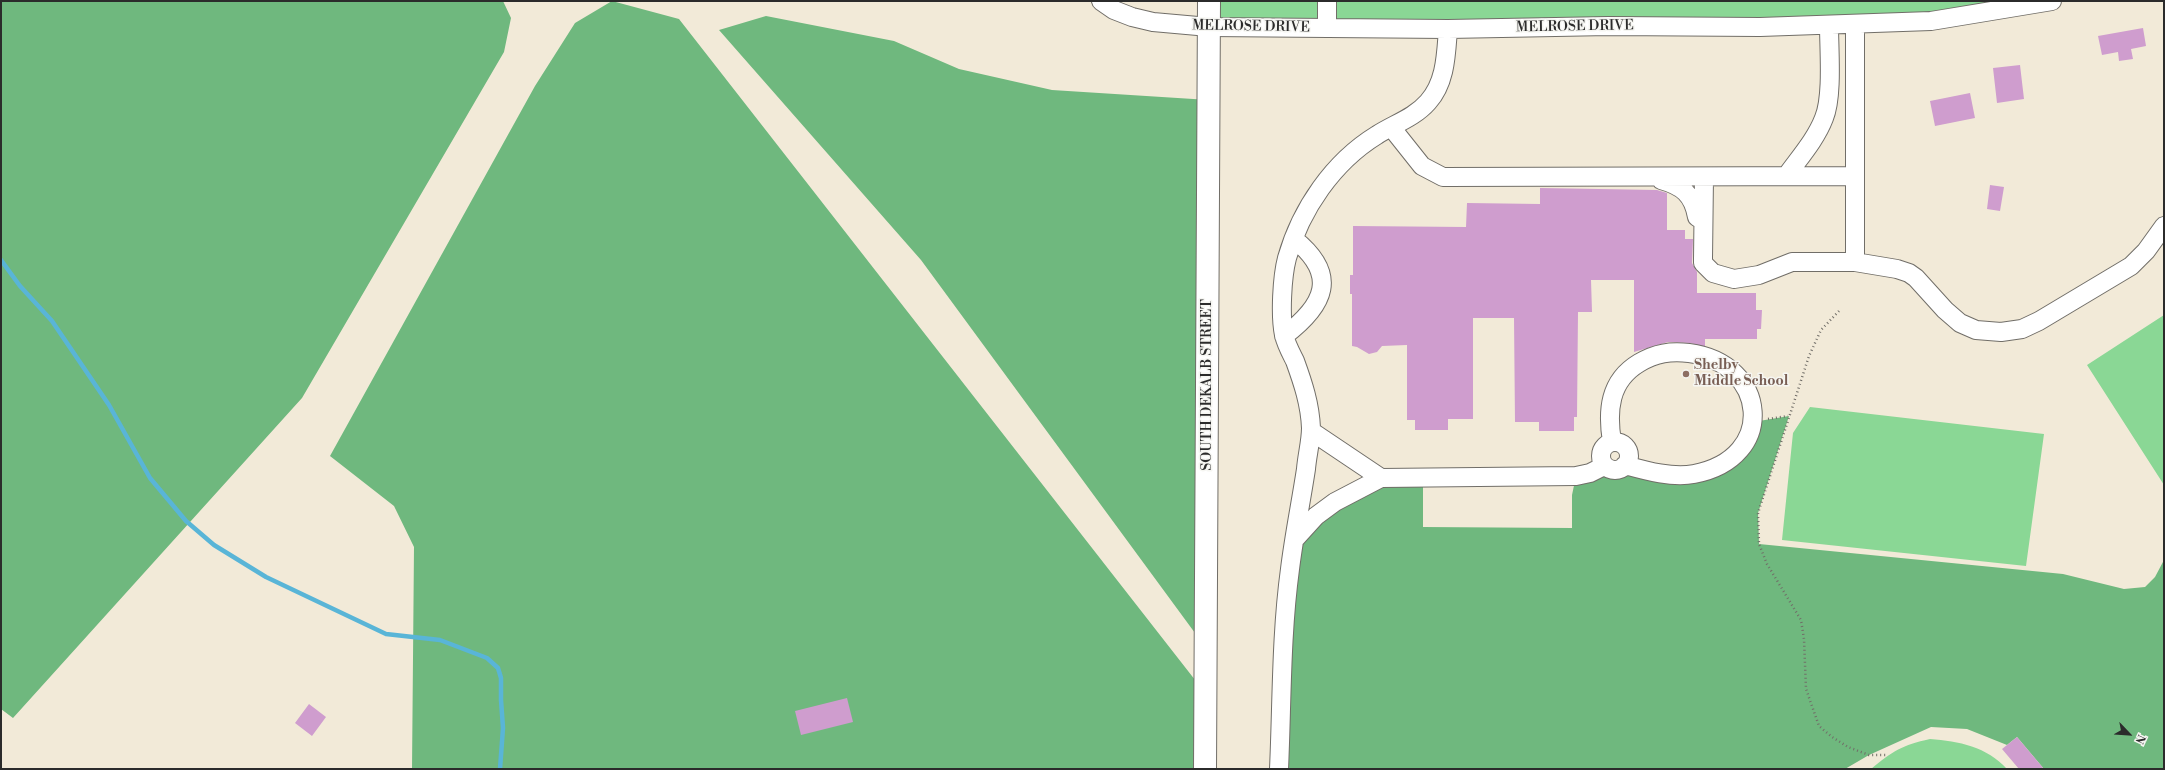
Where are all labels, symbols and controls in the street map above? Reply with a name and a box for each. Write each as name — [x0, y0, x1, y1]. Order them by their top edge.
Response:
street label: MELROSE DRIVE — [1192, 18, 1310, 36]
street label: MELROSE DRIVE — [1516, 18, 1634, 36]
street label: SOUTH DEKALB STREET — [1200, 299, 1216, 471]
place label: Shelby Middle School — [1694, 358, 1788, 390]
marker: Shelby Middle School — [1681, 369, 1691, 379]
north arrow — [2109, 714, 2149, 754]
text: N — [2132, 732, 2148, 746]

